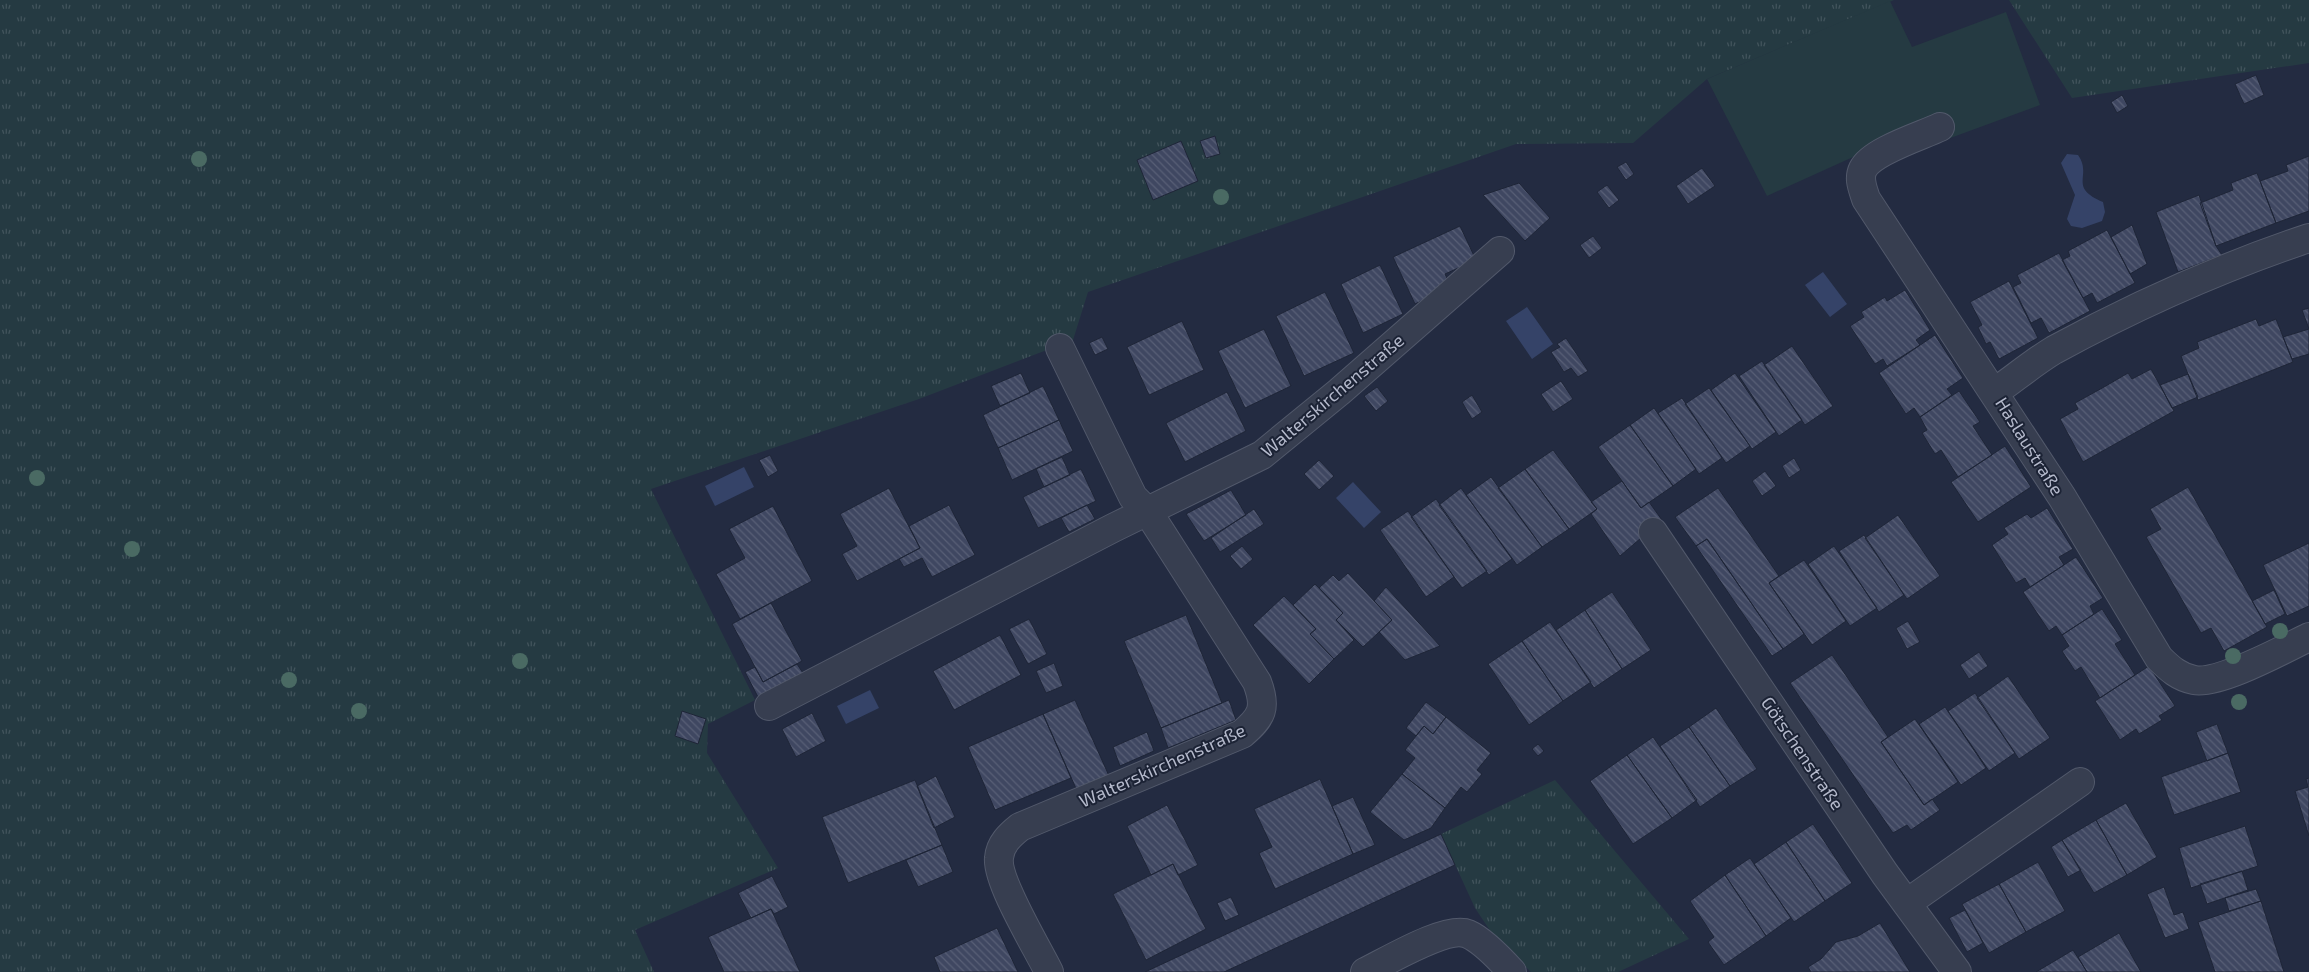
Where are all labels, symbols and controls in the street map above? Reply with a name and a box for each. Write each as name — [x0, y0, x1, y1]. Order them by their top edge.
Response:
street label: Walterskirchenstraße — [1256, 329, 1408, 461]
street label: Haslaustraße — [1991, 393, 2069, 499]
street label: Götschenstraße — [1757, 692, 1849, 814]
street label: Walterskirchenstraße — [1075, 718, 1249, 812]

